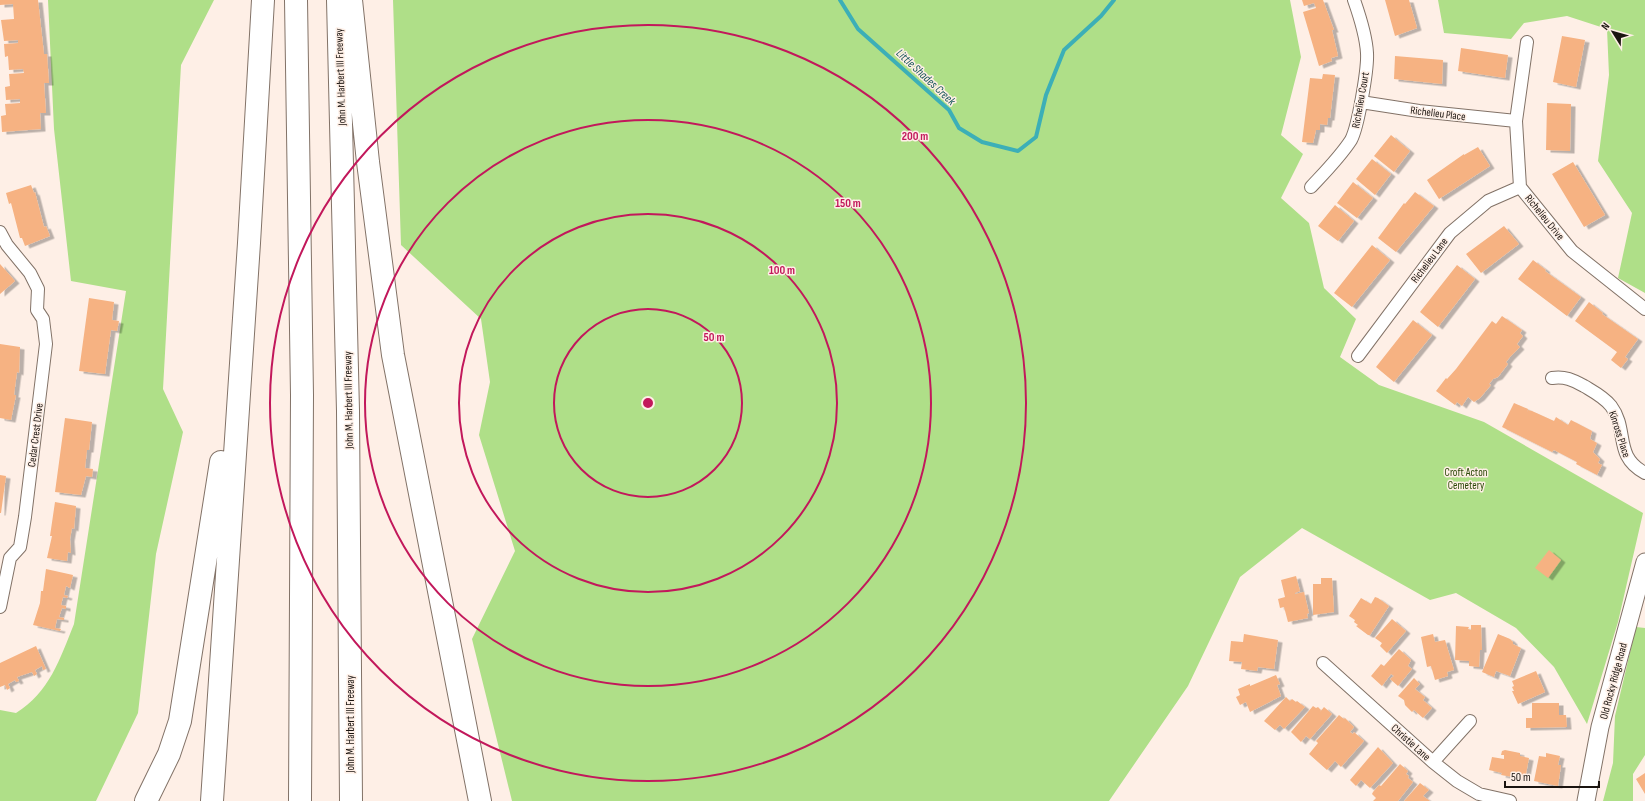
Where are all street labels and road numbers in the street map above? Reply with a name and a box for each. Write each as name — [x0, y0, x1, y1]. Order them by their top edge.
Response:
street label: John M. Harbert III Freeway — [332, 27, 349, 127]
street label: Richelieu Court — [1349, 70, 1372, 129]
street label: Richelieu Place — [1410, 104, 1466, 123]
street label: Richelieu Drive — [1522, 192, 1567, 243]
street label: Richelieu Lane — [1408, 235, 1451, 285]
street label: John M. Harbert III Freeway — [341, 350, 356, 450]
street label: Cedar Crest Drive — [25, 402, 46, 468]
street label: Kinross Place — [1606, 409, 1633, 459]
street label: Old Rocky Ridge Road — [1597, 641, 1630, 721]
street label: John M. Harbert III Freeway — [344, 675, 357, 774]
street label: Christie Lane — [1388, 721, 1433, 763]

